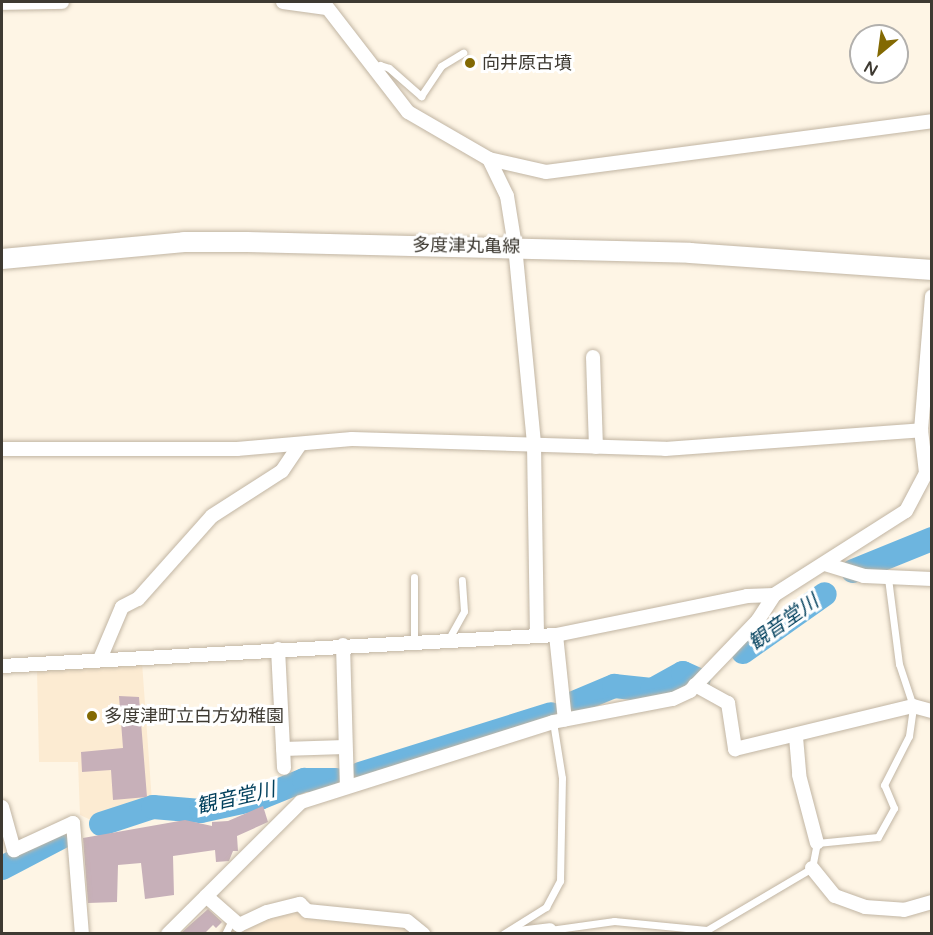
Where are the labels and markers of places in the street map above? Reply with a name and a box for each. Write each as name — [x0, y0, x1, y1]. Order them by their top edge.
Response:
place label: 向井原古墳 — [482, 52, 572, 74]
marker: 向井原古墳 — [463, 56, 477, 70]
place label: 多度津町立白方幼稚園 — [104, 705, 284, 727]
marker: 多度津町立白方幼稚園 — [85, 709, 99, 723]

